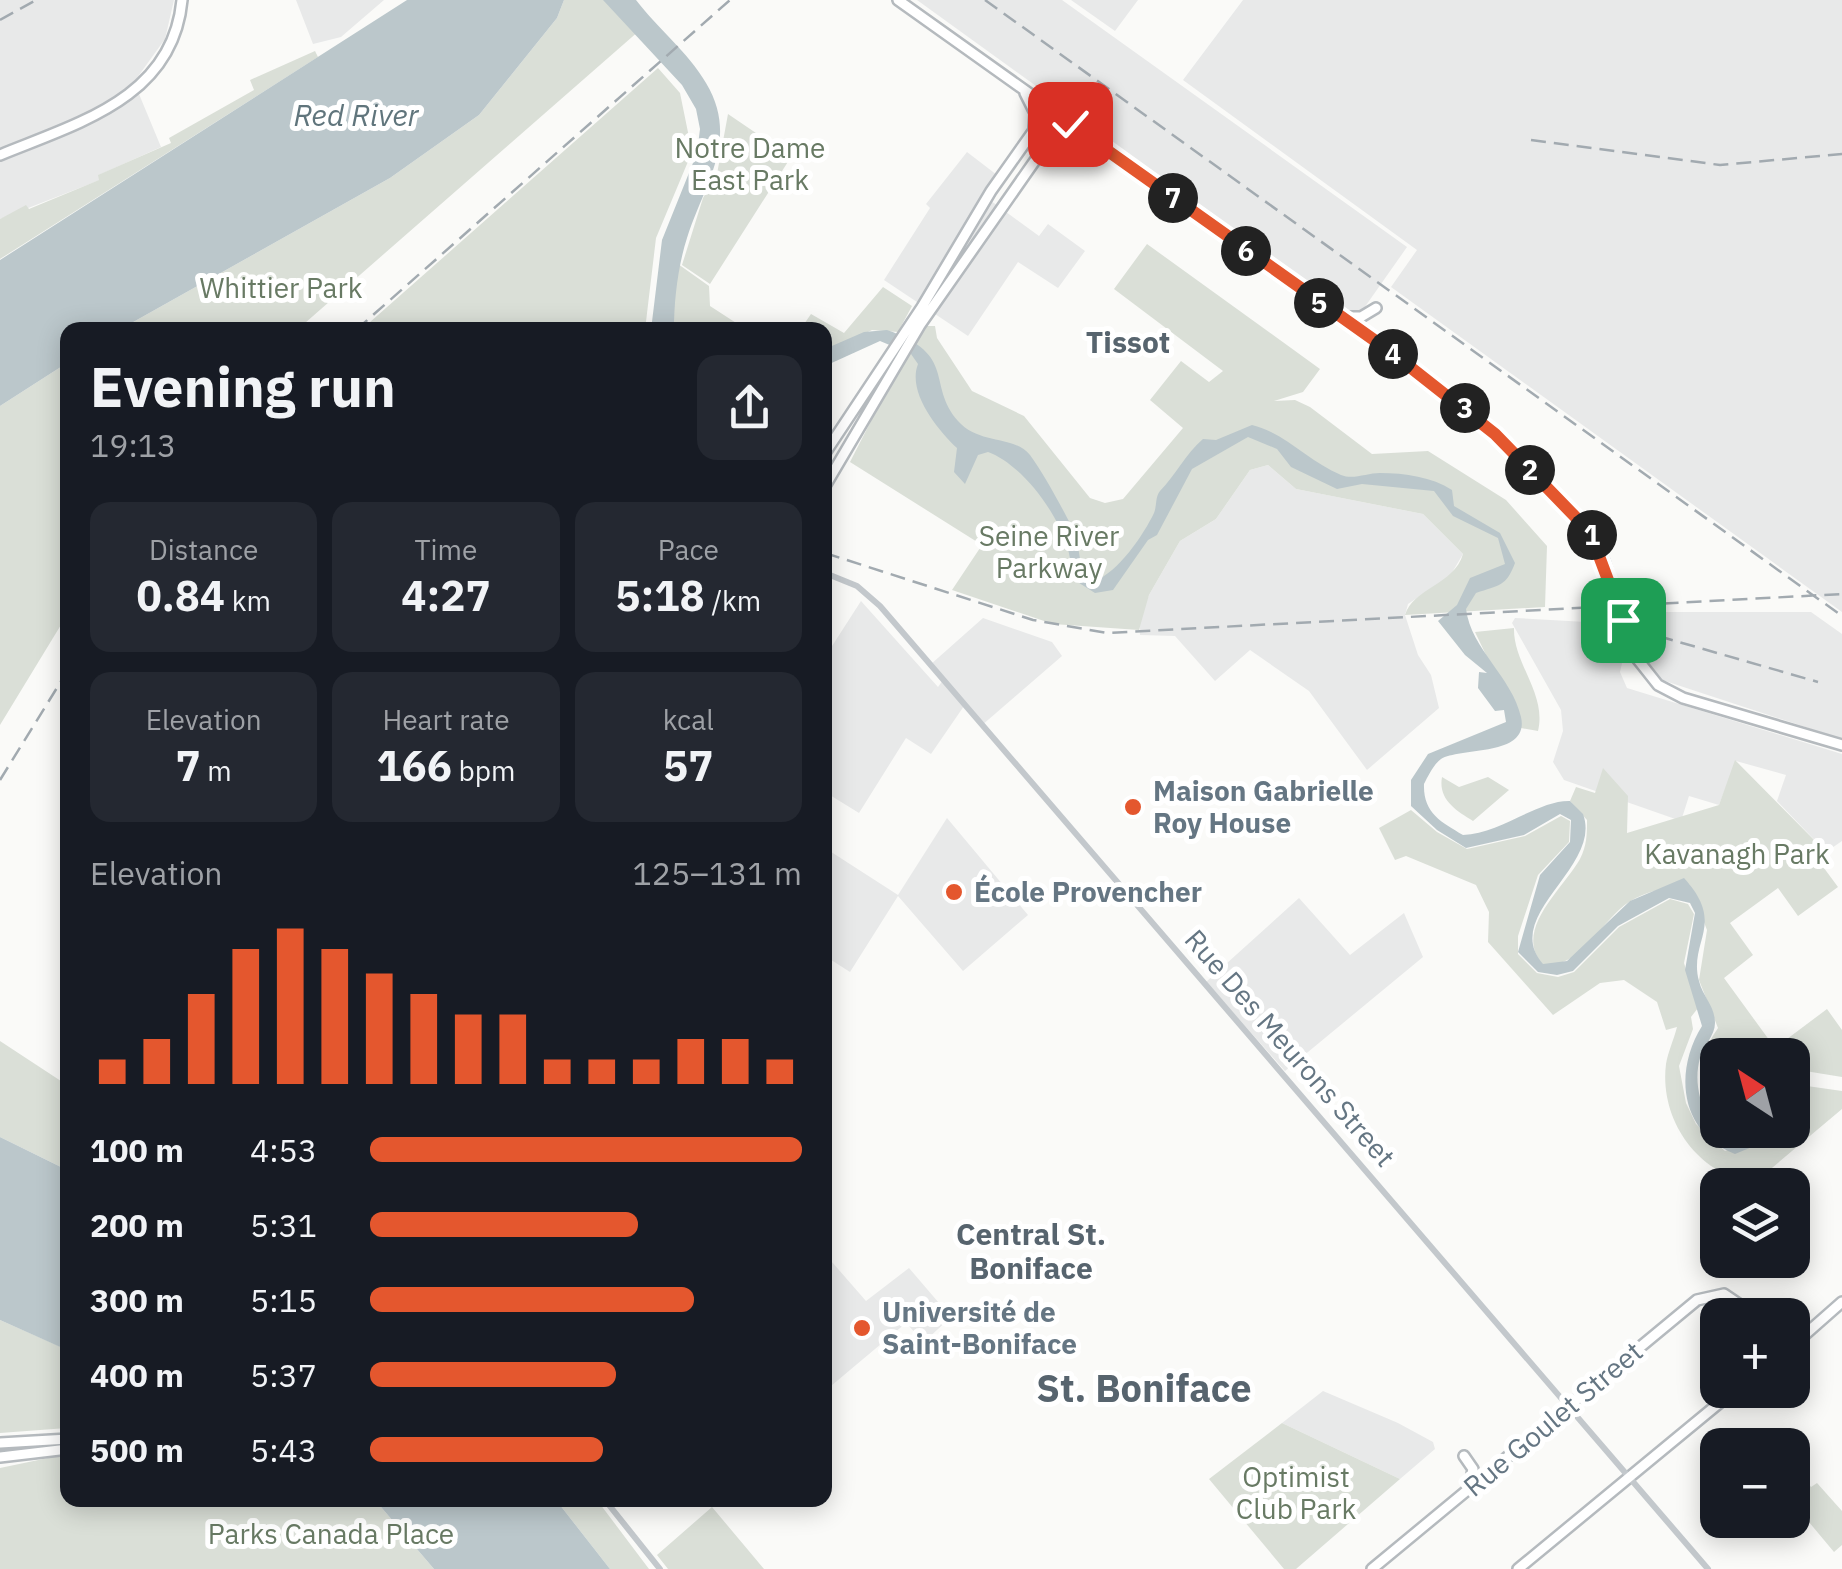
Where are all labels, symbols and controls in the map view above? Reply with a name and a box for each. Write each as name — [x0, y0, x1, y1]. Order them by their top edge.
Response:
pin — [1028, 82, 1113, 167]
water label: Red River — [294, 95, 420, 134]
icon: check — [1043, 97, 1098, 152]
park label: Notre Dame East Park — [675, 129, 825, 198]
pin: 7 — [1148, 173, 1198, 223]
text: 7 — [1165, 179, 1181, 216]
pin: 6 — [1221, 226, 1271, 276]
text: 6 — [1238, 232, 1254, 269]
park label: Whittier Park — [199, 269, 363, 306]
pin: 5 — [1294, 278, 1344, 328]
text: 5 — [1311, 284, 1327, 321]
district label: Tissot — [1086, 322, 1170, 361]
pin: 4 — [1368, 329, 1418, 379]
text: 4 — [1385, 335, 1401, 372]
text: Evening run — [90, 351, 396, 422]
button: share — [697, 355, 802, 460]
pin: 3 — [1440, 383, 1490, 433]
text: 3 — [1457, 389, 1473, 426]
text: 19:13 — [90, 424, 176, 466]
pin: 2 — [1505, 445, 1555, 495]
text: 2 — [1522, 451, 1538, 488]
pin: 1 — [1567, 510, 1617, 560]
text: 1 — [1584, 516, 1600, 553]
park label: Seine River Parkway — [979, 517, 1119, 586]
text: Distance — [149, 531, 258, 568]
text: Time — [415, 531, 477, 568]
text: Pace — [658, 531, 719, 568]
text: 0.84 — [136, 568, 225, 623]
text: 4:27 — [401, 568, 491, 623]
text: 5:18 — [615, 568, 705, 623]
pin — [1581, 578, 1666, 663]
text: km — [225, 582, 271, 619]
text: /km — [705, 582, 761, 619]
icon: arrive — [1596, 593, 1651, 648]
text: Elevation — [146, 701, 262, 738]
text: Heart rate — [382, 701, 510, 738]
text: kcal — [663, 701, 714, 738]
text: 7 — [176, 738, 201, 793]
text: 166 — [376, 738, 452, 793]
text: 57 — [663, 738, 714, 793]
text: m — [201, 752, 232, 789]
text: bpm — [452, 752, 516, 789]
place label: Maison Gabrielle Roy House — [1153, 772, 1374, 841]
marker: Maison Gabrielle Roy House — [1122, 796, 1144, 818]
park label: Kavanagh Park — [1644, 835, 1830, 872]
text: Elevation — [90, 852, 223, 894]
text: 125–131 m — [632, 852, 802, 894]
place label: École Provencher — [974, 873, 1202, 910]
marker: École Provencher — [943, 881, 965, 903]
street label: Rue Des Meurons Street — [1177, 921, 1404, 1174]
north arrow — [1700, 1038, 1810, 1148]
map controls — [1700, 1038, 1810, 1538]
text: 100 m — [90, 1129, 184, 1171]
text: 4:53 — [250, 1129, 317, 1171]
button: layers — [1700, 1168, 1810, 1278]
text: 200 m — [90, 1204, 184, 1246]
text: 5:31 — [250, 1204, 317, 1246]
district label: Central St. Boniface — [956, 1214, 1106, 1287]
text: 300 m — [90, 1279, 184, 1321]
text: 5:15 — [250, 1279, 317, 1321]
place label: Université de Saint-Boniface — [882, 1293, 1077, 1362]
button: + — [1700, 1298, 1810, 1408]
marker: Université de Saint-Boniface — [851, 1317, 873, 1339]
street label: Rue Goulet Street — [1455, 1333, 1650, 1504]
text: 400 m — [90, 1354, 184, 1396]
text: 5:37 — [250, 1354, 317, 1396]
district label: St. Boniface — [1036, 1363, 1252, 1412]
button: − — [1700, 1428, 1810, 1538]
text: 500 m — [90, 1429, 184, 1471]
text: 5:43 — [250, 1429, 317, 1471]
park label: Optimist Club Park — [1236, 1458, 1356, 1527]
park label: Parks Canada Place — [208, 1515, 454, 1552]

